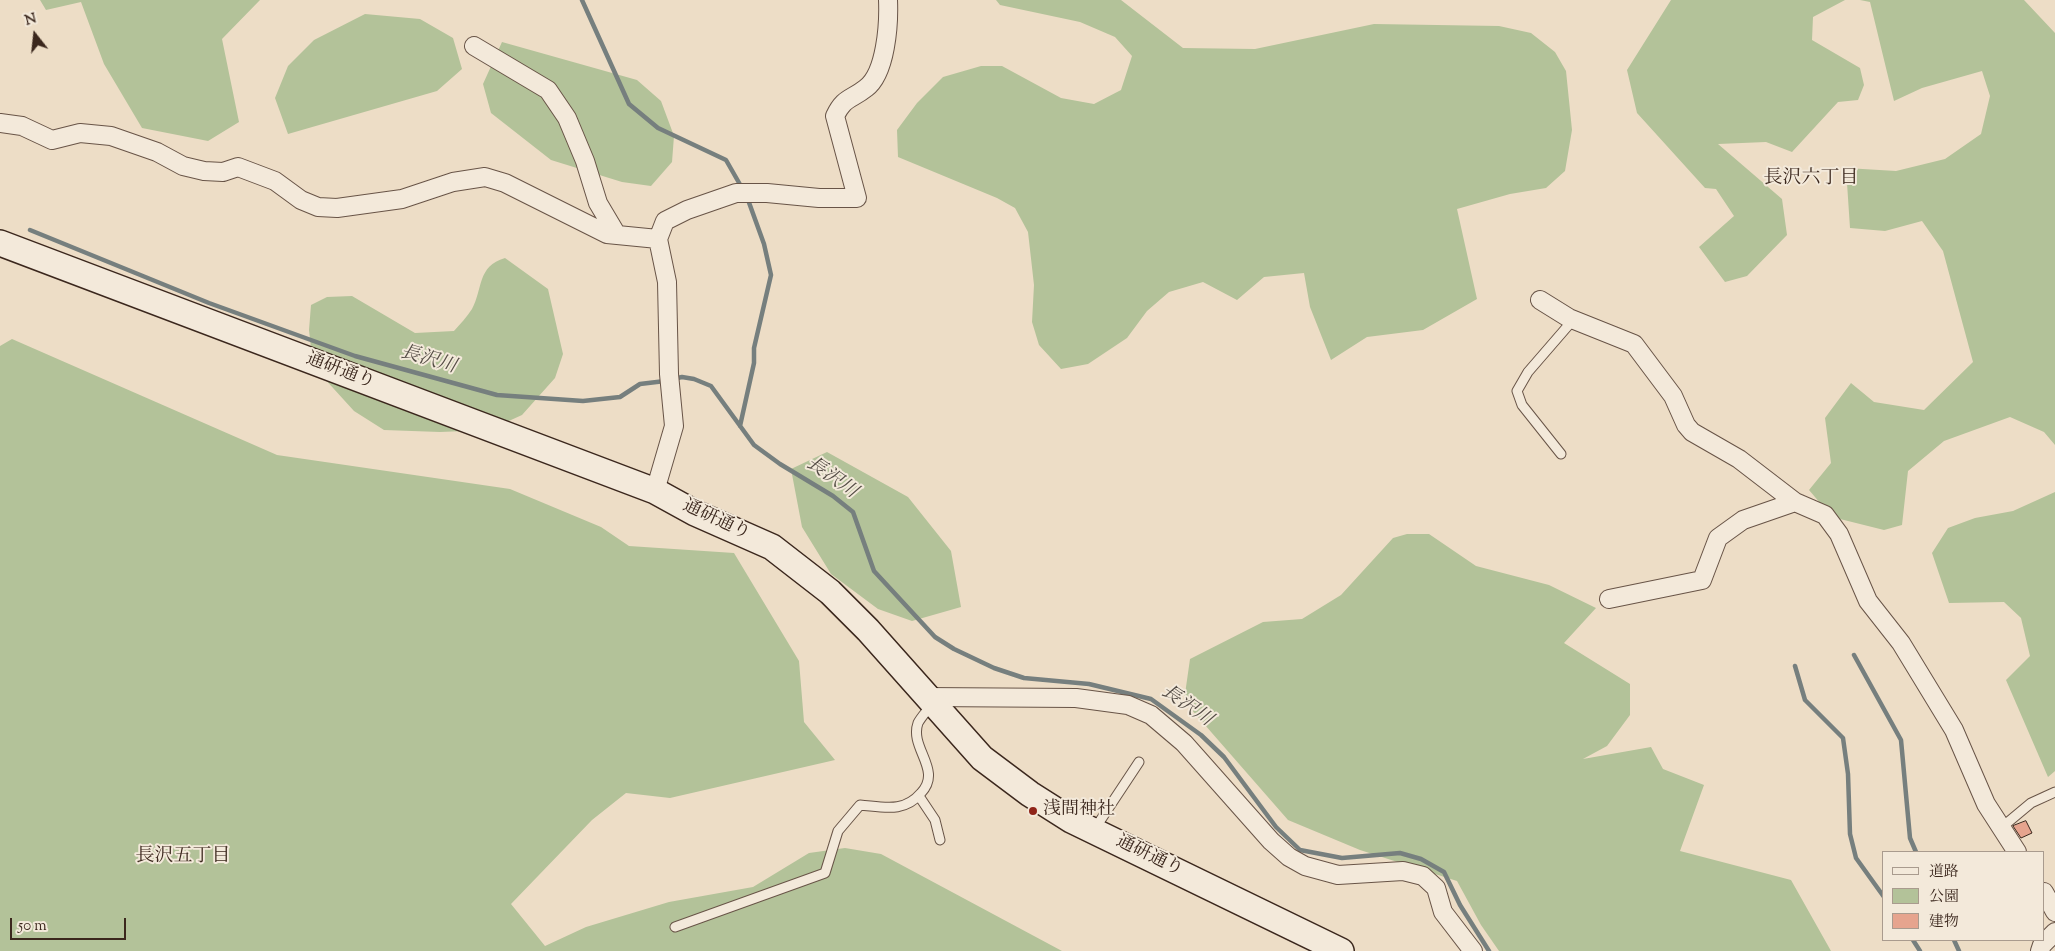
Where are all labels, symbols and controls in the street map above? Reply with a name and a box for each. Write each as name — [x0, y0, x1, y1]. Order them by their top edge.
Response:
text: N — [23, 9, 39, 32]
north arrow — [10, 10, 60, 60]
district label: 長沢六丁目 — [1764, 169, 1858, 191]
water label: 長沢川 — [397, 342, 459, 380]
street label: 通研通り — [303, 349, 377, 395]
water label: 長沢川 — [801, 453, 861, 505]
street label: 通研通り — [679, 496, 753, 546]
water label: 長沢川 — [1156, 681, 1216, 733]
place label: 浅間神社 — [1043, 800, 1115, 822]
marker: 浅間神社 — [1027, 805, 1039, 817]
street label: 通研通り — [1112, 832, 1186, 882]
district label: 長沢五丁目 — [136, 847, 230, 869]
legend — [1882, 851, 2045, 941]
text: 道路 — [1929, 862, 1959, 883]
text: 公園 — [1929, 887, 1959, 908]
scale bar — [12, 908, 129, 940]
text: 建物 — [1929, 912, 1959, 933]
text: 50 m — [18, 916, 47, 937]

